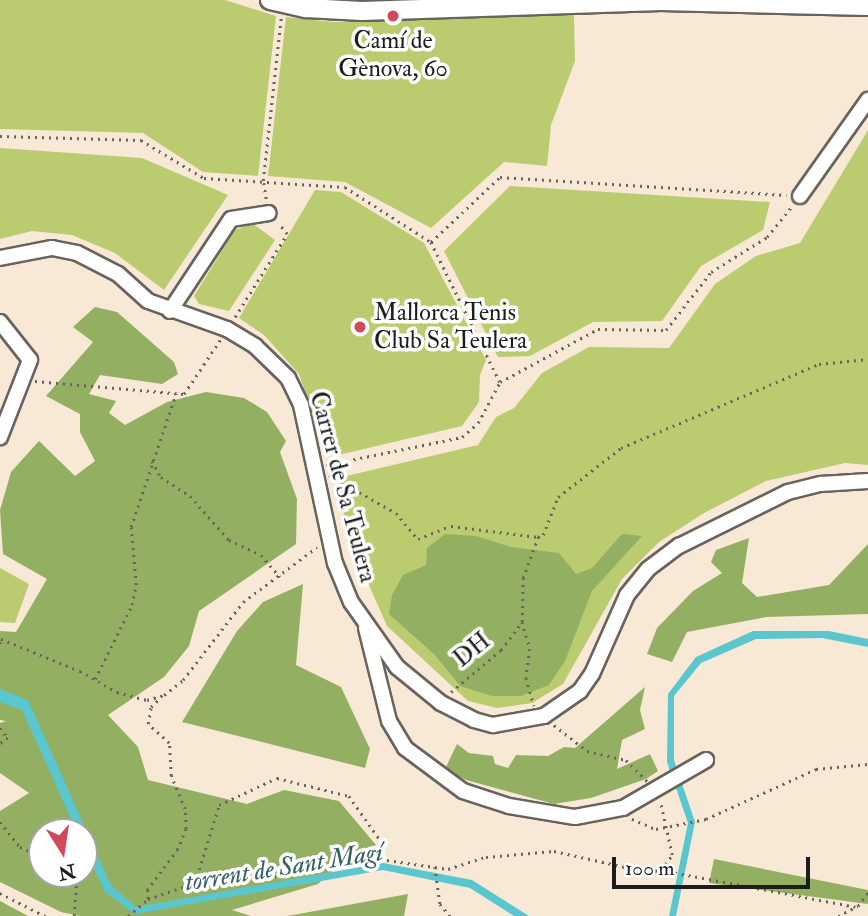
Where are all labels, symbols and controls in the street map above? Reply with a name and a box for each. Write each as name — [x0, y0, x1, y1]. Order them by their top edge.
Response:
marker: Camí de Gènova, 60 — [385, 8, 401, 24]
place label: Camí de Gènova, 60 — [338, 27, 448, 83]
place label: Mallorca Tenis Club Sa Teulera — [374, 299, 527, 355]
marker: Mallorca Tenis Club Sa Teulera — [352, 319, 368, 335]
street label: Carrer de Sa Teulera — [304, 388, 382, 586]
street label: DH — [448, 627, 496, 673]
north arrow — [28, 818, 98, 888]
water label: torrent de Sant Magí — [183, 837, 385, 899]
scale bar — [616, 842, 814, 886]
text: 100 m — [625, 855, 675, 882]
text: N — [56, 858, 78, 885]

